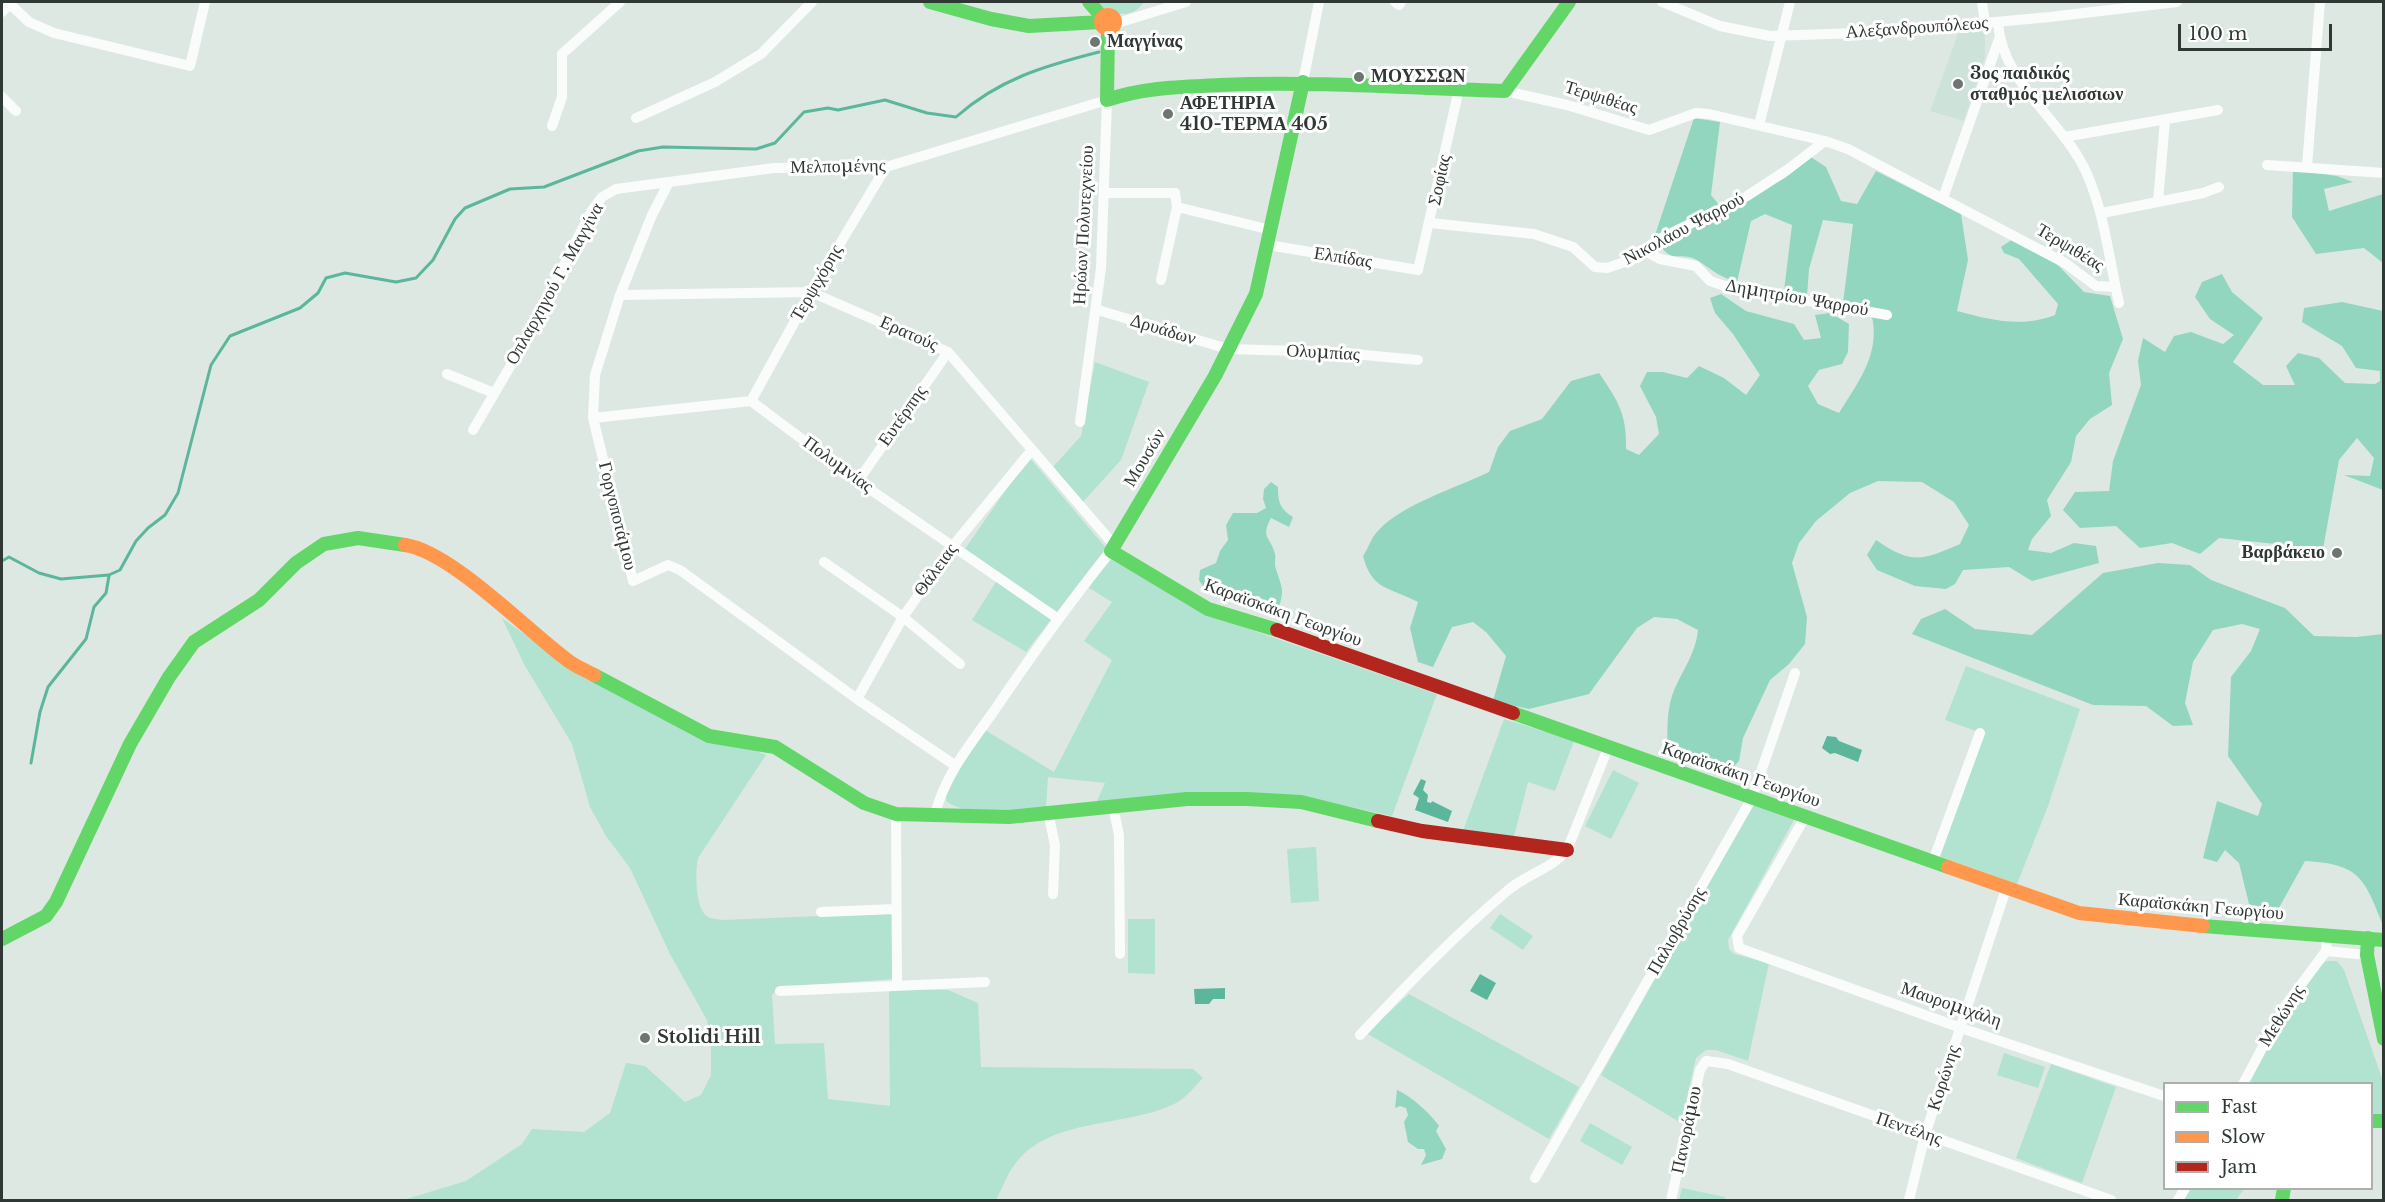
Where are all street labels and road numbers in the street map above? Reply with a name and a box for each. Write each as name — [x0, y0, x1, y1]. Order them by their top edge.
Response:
street label: Αλεξανδρουπόλεως — [1845, 12, 1989, 44]
street label: Τερψιθέας — [1562, 77, 1640, 119]
street label: Ηρώων Πολυτεχνείου — [1069, 145, 1099, 305]
street label: Σοφίας — [1424, 153, 1456, 207]
street label: Μελπομένης — [790, 155, 886, 179]
street label: Νικολάου Ψαρρού — [1620, 188, 1748, 270]
street label: Οπλαρχηγού Γ. Μαγγίνα — [501, 199, 609, 369]
street label: Τερψιθέας — [2032, 219, 2108, 277]
street label: Τερψιχόρης — [787, 241, 847, 325]
street label: Ελπίδας — [1312, 243, 1374, 273]
street label: Δημητρίου Ψαρρού — [1724, 275, 1870, 321]
street label: Δρυάδων — [1128, 310, 1198, 350]
street label: Ερατούς — [876, 312, 942, 356]
street label: Ολυμπίας — [1286, 340, 1360, 366]
street label: Ευτέρπης — [874, 381, 932, 451]
street label: Μουσών — [1119, 425, 1171, 491]
street label: Πολυμνίας — [799, 432, 877, 498]
street label: Γοργοποτάμου — [593, 460, 641, 572]
street label: Θάλειας — [910, 539, 962, 601]
street label: Καραϊσκάκη Γεωργίου — [1201, 574, 1365, 652]
street label: Καραϊσκάκη Γεωργίου — [1659, 738, 1823, 812]
street label: Παλιοβρύσης — [1643, 883, 1711, 979]
street label: Καραϊσκάκη Γεωργίου — [2117, 889, 2285, 925]
street label: Μαυρομιχάλη — [1898, 978, 2004, 1032]
street label: Μεθώνης — [2255, 981, 2309, 1051]
street label: Κορώνης — [1923, 1043, 1965, 1113]
street label: Πανοράμου — [1667, 1084, 1707, 1176]
street label: Πεντέλης — [1873, 1108, 1945, 1150]

